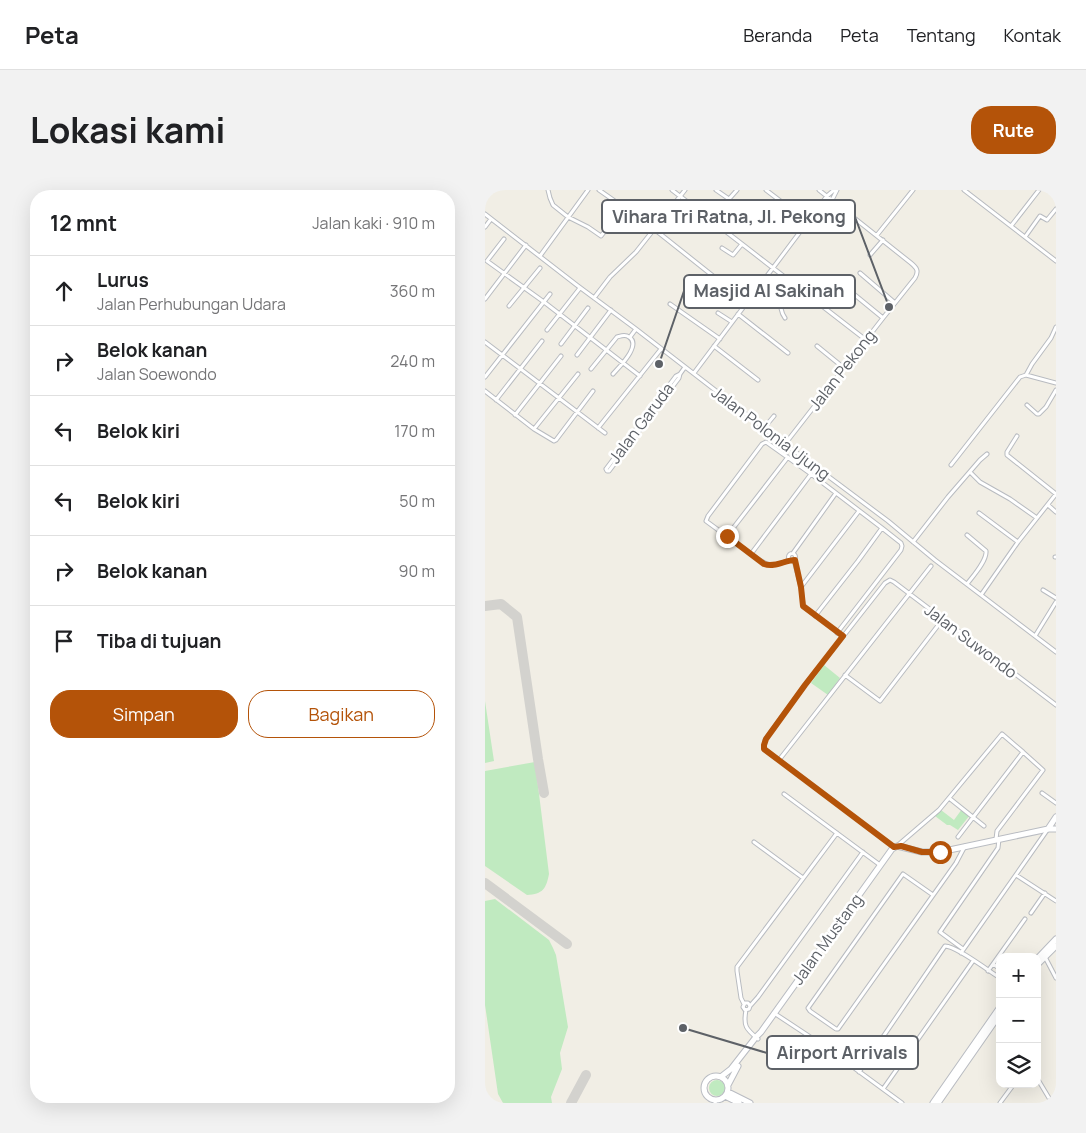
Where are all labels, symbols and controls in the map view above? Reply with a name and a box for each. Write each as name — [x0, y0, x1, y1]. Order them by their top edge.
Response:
text: Peta — [25, 18, 79, 51]
text: Beranda — [743, 23, 812, 47]
text: Peta — [840, 23, 879, 47]
text: Tentang — [907, 23, 976, 47]
text: Kontak — [1004, 23, 1061, 47]
text: Lokasi kami — [30, 106, 225, 154]
button: Rute — [971, 106, 1056, 154]
callout: Vihara Tri Ratna, Jl. Pekong — [602, 200, 855, 233]
text: Vihara Tri Ratna, Jl. Pekong — [612, 204, 846, 228]
text: 12 mnt — [50, 209, 117, 237]
text: Jalan kaki · 910 m — [312, 212, 435, 234]
text: Lurus — [97, 267, 149, 293]
callout: Masjid Al Sakinah — [684, 275, 855, 308]
icon: ahead — [50, 277, 78, 305]
text: Masjid Al Sakinah — [694, 278, 845, 302]
text: 360 m — [390, 280, 435, 302]
text: Jalan Perhubungan Udara — [97, 293, 286, 315]
street label: Jalan Pekong — [804, 325, 880, 415]
text: Belok kanan — [97, 337, 207, 363]
icon: right — [50, 347, 78, 375]
text: 240 m — [390, 350, 435, 372]
text: Jalan Soewondo — [97, 363, 217, 385]
street label: Jalan Garuda — [603, 378, 679, 468]
street label: Jalan Polonia Ujung — [707, 381, 835, 485]
icon: left — [50, 417, 78, 445]
text: Belok kiri — [97, 418, 180, 444]
text: 170 m — [394, 420, 435, 442]
icon: left — [50, 487, 78, 515]
text: Belok kiri — [97, 488, 180, 514]
text: 50 m — [399, 490, 435, 512]
route end — [716, 525, 739, 548]
icon: right — [50, 557, 78, 585]
text: Belok kanan — [97, 558, 207, 584]
text: 90 m — [399, 560, 435, 582]
street label: Jalan Suwondo — [920, 599, 1022, 683]
icon: arrive — [50, 627, 78, 655]
text: Tiba di tujuan — [97, 628, 221, 654]
button: Simpan — [50, 690, 238, 738]
button: Bagikan — [248, 690, 435, 738]
route start — [929, 841, 952, 864]
street label: Jalan Mustang — [787, 889, 867, 989]
map controls — [996, 953, 1041, 1088]
button: + — [996, 953, 1041, 998]
button: − — [996, 998, 1041, 1043]
callout: Airport Arrivals — [767, 1036, 918, 1069]
text: Airport Arrivals — [776, 1040, 908, 1064]
button: layers — [996, 1043, 1041, 1088]

